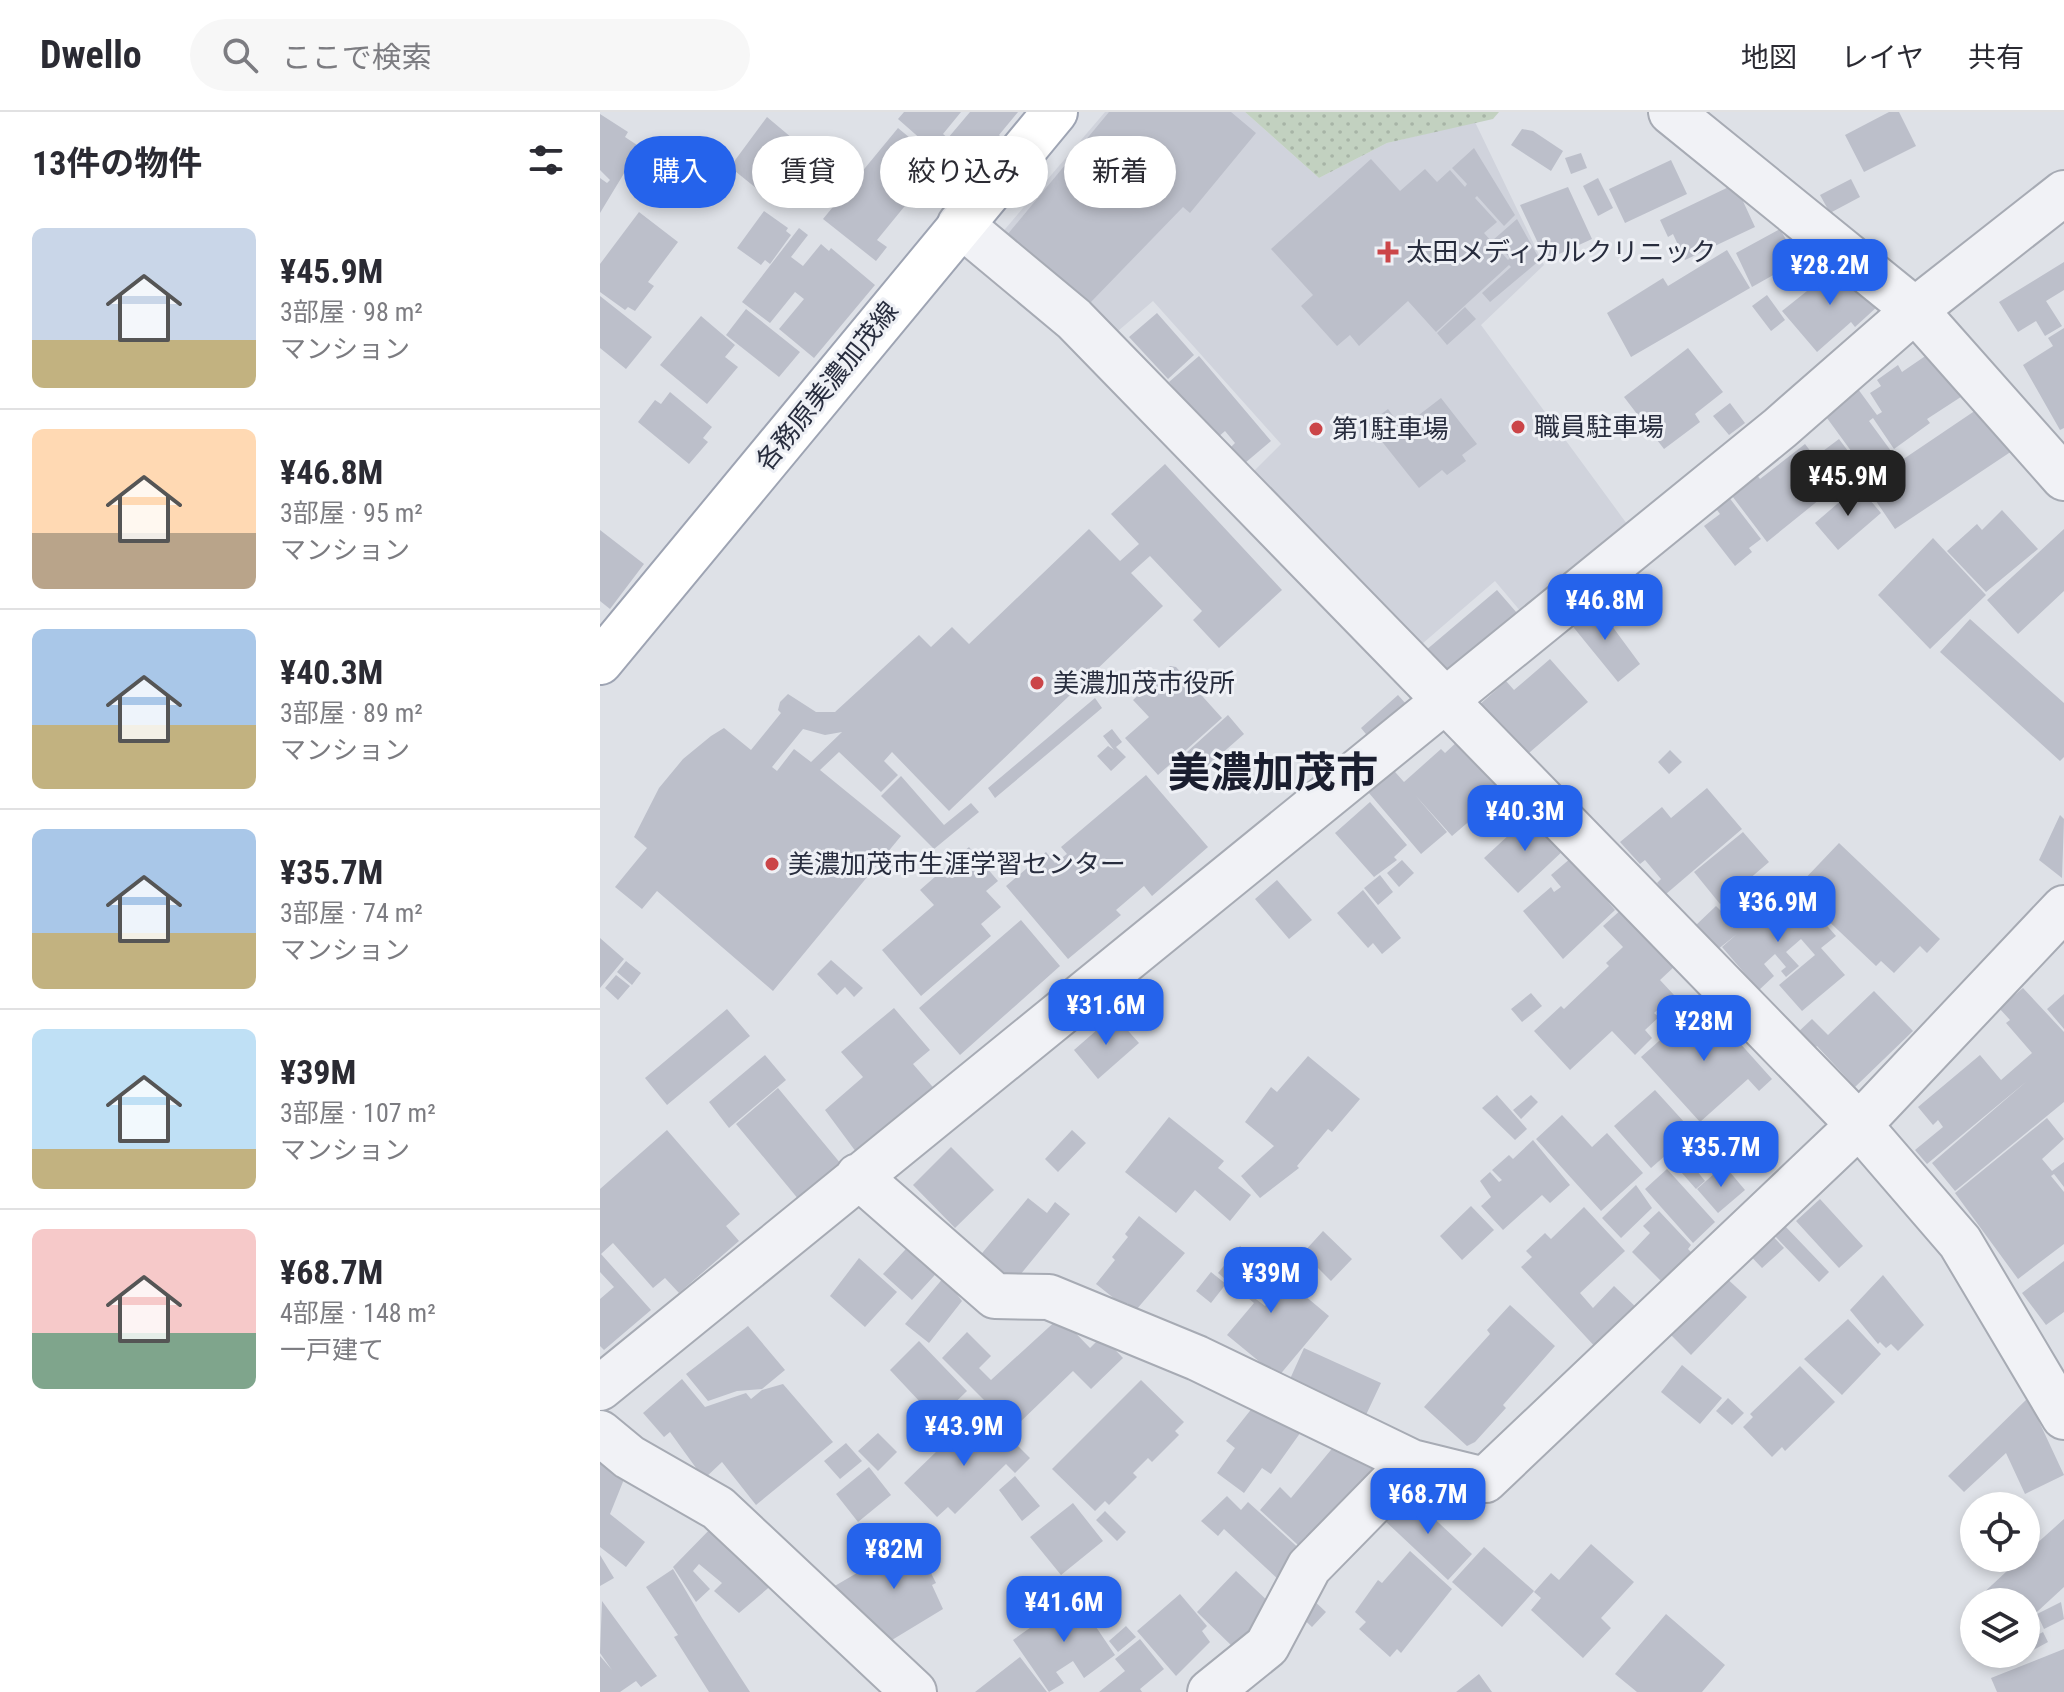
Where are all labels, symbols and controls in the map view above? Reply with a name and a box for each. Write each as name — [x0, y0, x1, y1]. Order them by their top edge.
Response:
search box — [190, 19, 750, 91]
text: Dwello — [40, 33, 142, 77]
icon: search — [218, 33, 262, 77]
text: ここで検索 — [282, 40, 432, 75]
text: 地図 — [1741, 41, 1797, 74]
text: レイヤ — [1841, 41, 1924, 74]
text: 共有 — [1968, 41, 2024, 74]
chip: 購入 — [624, 136, 736, 208]
chip: 賃貸 — [752, 136, 864, 208]
chip: 絞り込み — [880, 136, 1048, 208]
chip: 新着 — [1064, 136, 1176, 208]
icon: filters — [524, 138, 568, 182]
text: 13件の物件 — [32, 143, 202, 183]
place label: 太田メディカルクリニック — [1406, 237, 1716, 267]
pin: ¥28.2M — [1765, 239, 1895, 307]
marker: 太田メディカルクリニック — [1377, 241, 1399, 263]
text: ¥28.2M — [1790, 250, 1870, 280]
text: ¥45.9M — [280, 251, 383, 291]
icon: home — [96, 260, 192, 356]
street label: 各務原美濃加茂線 — [750, 296, 904, 476]
text: 3部屋 · 98 m² — [280, 297, 423, 327]
text: マンション — [280, 334, 410, 364]
place label: 職員駐車場 — [1534, 412, 1664, 442]
place label: 第1駐車場 — [1332, 414, 1449, 444]
marker: 職員駐車場 — [1509, 418, 1527, 436]
marker: 第1駐車場 — [1307, 420, 1325, 438]
pin: ¥45.9M — [1783, 450, 1913, 518]
text: ¥46.8M — [280, 452, 383, 492]
icon: home — [96, 461, 192, 557]
text: ¥45.9M — [1808, 461, 1888, 491]
text: 3部屋 · 95 m² — [280, 498, 423, 528]
text: マンション — [280, 535, 410, 565]
pin: ¥46.8M — [1540, 574, 1670, 642]
text: ¥46.8M — [1565, 585, 1645, 615]
text: ¥40.3M — [280, 652, 383, 692]
icon: home — [96, 661, 192, 757]
place label: 美濃加茂市役所 — [1053, 668, 1235, 698]
marker: 美濃加茂市役所 — [1028, 674, 1046, 692]
text: 3部屋 · 89 m² — [280, 698, 423, 728]
text: マンション — [280, 735, 410, 765]
district label: 美濃加茂市 — [1168, 748, 1378, 797]
pin: ¥40.3M — [1460, 785, 1590, 853]
text: ¥40.3M — [1485, 796, 1565, 826]
place label: 美濃加茂市生涯学習センター — [788, 849, 1126, 879]
text: ¥35.7M — [280, 852, 383, 892]
marker: 美濃加茂市生涯学習センター — [763, 855, 781, 873]
icon: home — [96, 861, 192, 957]
pin: ¥36.9M — [1713, 876, 1843, 944]
text: ¥36.9M — [1738, 887, 1818, 917]
text: 3部屋 · 74 m² — [280, 898, 423, 928]
text: マンション — [280, 935, 410, 965]
pin: ¥31.6M — [1041, 979, 1171, 1047]
text: ¥31.6M — [1066, 990, 1146, 1020]
pin: ¥28M — [1657, 995, 1751, 1063]
text: ¥28M — [1675, 1006, 1733, 1036]
text: ¥39M — [280, 1052, 356, 1092]
icon: home — [96, 1061, 192, 1157]
text: 3部屋 · 107 m² — [280, 1098, 436, 1128]
pin: ¥35.7M — [1656, 1121, 1786, 1189]
text: ¥35.7M — [1681, 1132, 1761, 1162]
text: マンション — [280, 1135, 410, 1165]
pin: ¥39M — [1224, 1247, 1318, 1315]
text: ¥68.7M — [280, 1252, 383, 1292]
text: ¥39M — [1242, 1258, 1300, 1288]
icon: home — [96, 1261, 192, 1357]
text: 4部屋 · 148 m² — [280, 1298, 436, 1328]
text: 一戸建て — [280, 1335, 384, 1365]
pin: ¥43.9M — [899, 1400, 1029, 1468]
text: ¥43.9M — [924, 1411, 1004, 1441]
pin: ¥68.7M — [1363, 1468, 1493, 1536]
text: ¥68.7M — [1388, 1479, 1468, 1509]
map controls — [1960, 1492, 2040, 1668]
button: locate — [1960, 1492, 2040, 1572]
pin: ¥82M — [847, 1523, 941, 1591]
text: ¥82M — [865, 1534, 923, 1564]
pin: ¥41.6M — [999, 1576, 1129, 1644]
text: ¥41.6M — [1024, 1587, 1104, 1617]
button: layers — [1960, 1588, 2040, 1668]

